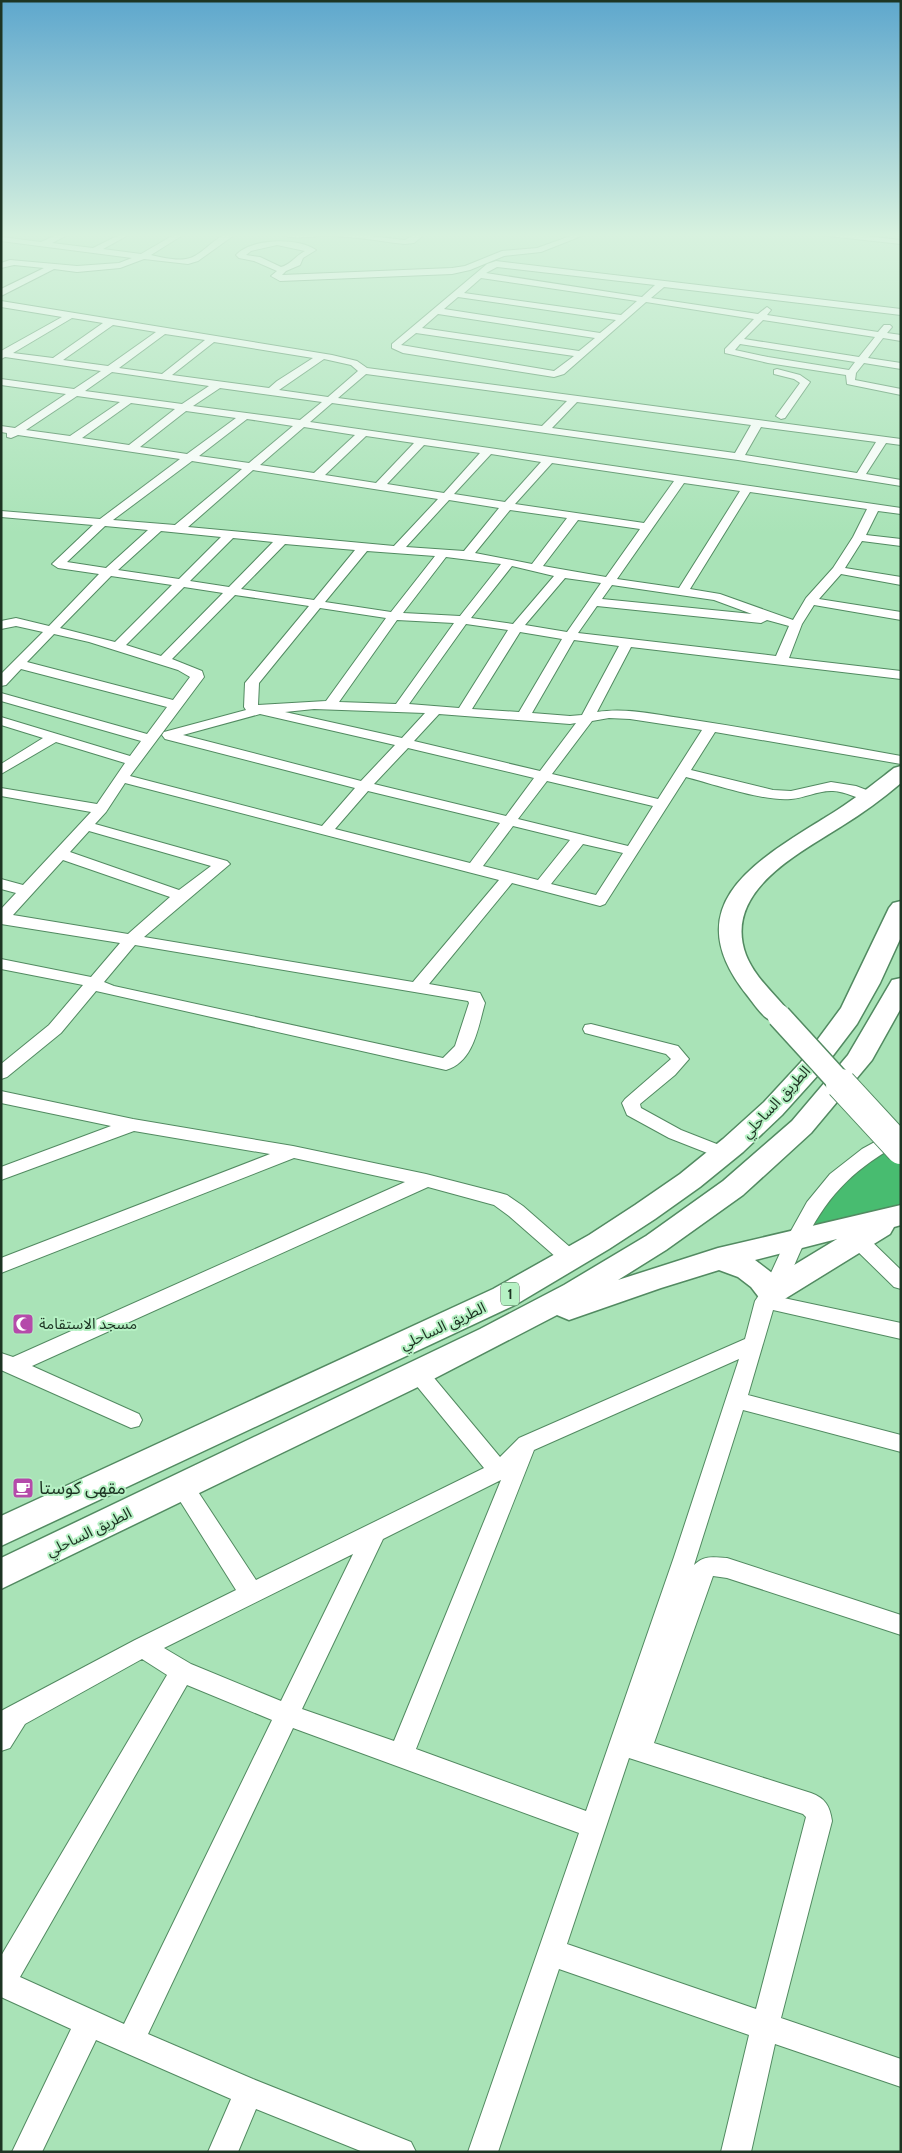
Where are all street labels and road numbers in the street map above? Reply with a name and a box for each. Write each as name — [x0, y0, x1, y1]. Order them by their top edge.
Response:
street label: الطريق الساحلي — [738, 1062, 816, 1144]
road number: 1 — [501, 1282, 519, 1306]
street label: الطريق الساحلي — [397, 1298, 490, 1356]
street label: الطريق الساحلي — [43, 1504, 136, 1563]

